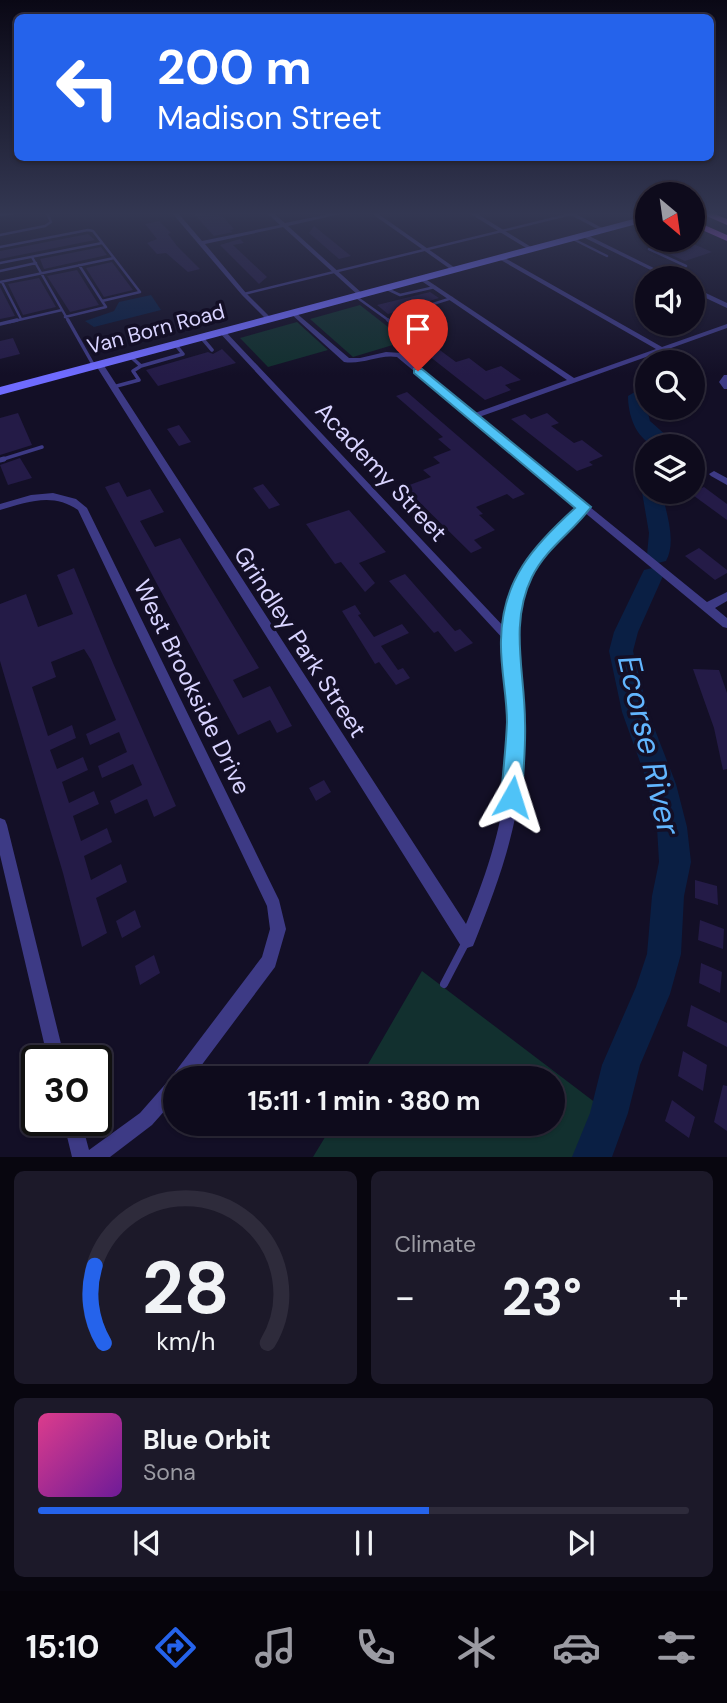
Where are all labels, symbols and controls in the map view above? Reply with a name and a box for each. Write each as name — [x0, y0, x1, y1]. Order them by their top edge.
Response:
text: 200 m — [157, 35, 312, 99]
icon: left — [42, 42, 133, 133]
text: Madison Street — [157, 97, 382, 139]
north arrow — [635, 182, 705, 252]
map controls — [635, 182, 705, 504]
button: sound — [635, 266, 705, 336]
street label: Van Born Road — [84, 297, 228, 361]
pin — [388, 299, 448, 371]
icon: arrive — [399, 310, 437, 348]
button: search — [635, 350, 705, 420]
street label: Academy Street — [309, 395, 454, 548]
button: layers — [635, 434, 705, 504]
street label: Grindley Park Street — [227, 540, 374, 743]
street label: West Brookside Drive — [127, 574, 258, 799]
water label: Ecorse River — [608, 651, 690, 840]
position arrow — [475, 760, 549, 834]
speed limit sign: 30 — [21, 1045, 112, 1136]
text: 15:11 · 1 min · 380 m — [248, 1084, 480, 1118]
text: Climate — [395, 1229, 476, 1259]
text: 28 — [141, 1242, 229, 1337]
text: 23° — [502, 1263, 582, 1331]
text: − — [395, 1272, 415, 1322]
text: + — [668, 1272, 689, 1322]
text: km/h — [156, 1325, 215, 1358]
text: Blue Orbit — [143, 1423, 271, 1457]
text: Sona — [143, 1457, 196, 1487]
icon: previous — [128, 1524, 166, 1562]
icon: pause — [345, 1524, 383, 1562]
icon: next — [562, 1524, 600, 1562]
icon: directions — [151, 1623, 200, 1672]
icon: music — [251, 1623, 300, 1672]
icon: phone — [351, 1623, 400, 1672]
icon: climate — [452, 1623, 501, 1672]
icon: car — [552, 1623, 601, 1672]
icon: filters — [652, 1623, 701, 1672]
text: 15:10 — [26, 1626, 100, 1668]

